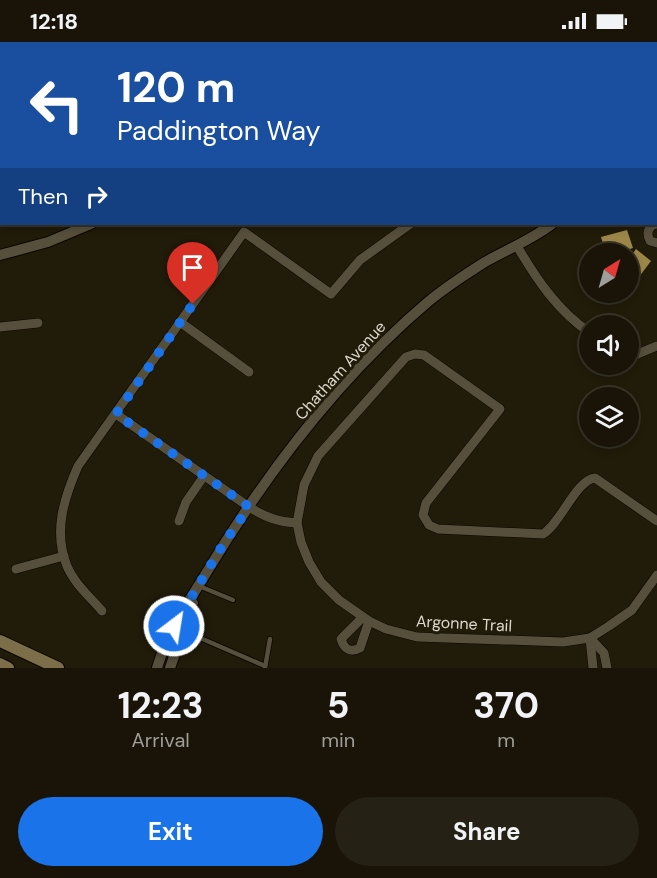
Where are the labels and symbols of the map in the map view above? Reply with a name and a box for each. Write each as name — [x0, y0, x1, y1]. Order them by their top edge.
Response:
pin — [167, 242, 218, 304]
north arrow — [579, 243, 639, 303]
street label: Chatham Avenue — [290, 316, 390, 424]
position arrow — [142, 594, 206, 658]
street label: Argonne Trail — [415, 610, 513, 637]

